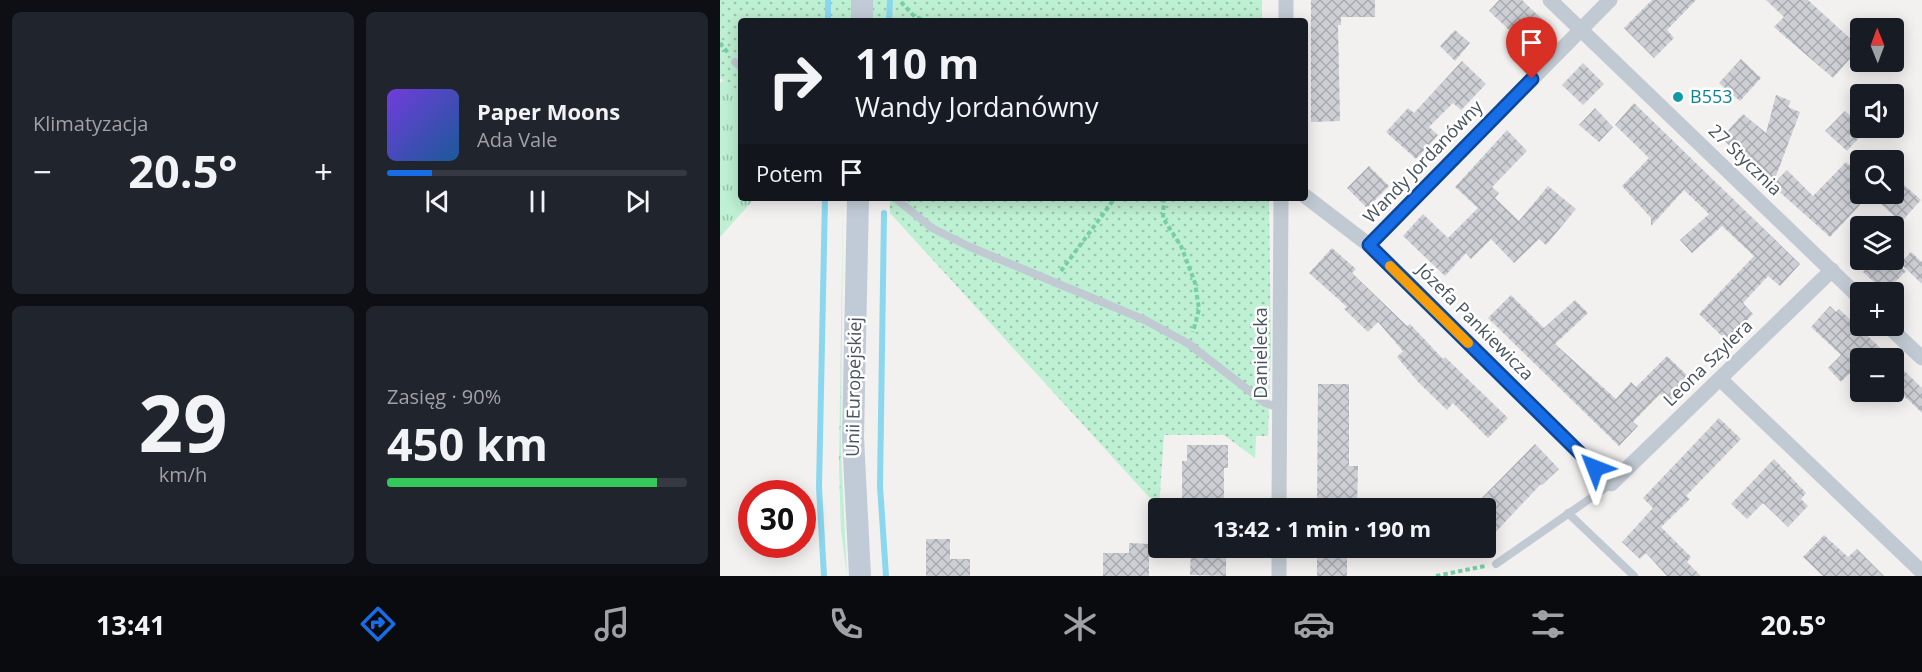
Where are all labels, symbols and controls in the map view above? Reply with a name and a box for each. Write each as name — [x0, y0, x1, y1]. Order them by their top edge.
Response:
pin — [1506, 17, 1557, 79]
north arrow — [1850, 18, 1904, 72]
map controls — [1850, 18, 1904, 402]
icon: arrive — [1515, 26, 1548, 59]
text: 110 m — [855, 34, 979, 91]
icon: right — [756, 42, 834, 120]
place label: B553 — [1690, 84, 1733, 108]
button: sound — [1850, 84, 1904, 138]
text: Wandy Jordanówny — [855, 88, 1098, 125]
marker: B553 — [1671, 90, 1685, 104]
street label: Wandy Jordanówny — [1357, 94, 1488, 228]
text: Paper Moons — [477, 96, 620, 126]
text: Klimatyzacja — [33, 110, 148, 137]
street label: 27 Stycznia — [1704, 118, 1788, 200]
text: Ada Vale — [477, 126, 558, 153]
text: 20.5° — [128, 140, 238, 201]
text: − — [33, 149, 52, 194]
text: + — [314, 149, 333, 194]
button: search — [1850, 150, 1904, 204]
icon: arrive — [835, 156, 868, 189]
text: Potem — [756, 158, 823, 188]
icon: previous — [421, 185, 454, 218]
icon: pause — [521, 185, 554, 218]
icon: next — [621, 185, 654, 218]
button: layers — [1850, 216, 1904, 270]
street label: Józefa Pankiewicza — [1410, 256, 1540, 385]
button: + — [1850, 282, 1904, 336]
street label: Danielecka — [1248, 307, 1272, 399]
street label: Leona Szylera — [1657, 314, 1757, 411]
street label: Unii Europejskiej — [840, 317, 866, 457]
button: − — [1850, 348, 1904, 402]
text: 29 — [138, 369, 228, 475]
text: Zasięg · 90% — [387, 383, 501, 410]
text: 450 km — [387, 413, 548, 474]
position arrow — [1563, 436, 1627, 500]
text: km/h — [159, 461, 207, 488]
speed limit sign: 30 — [738, 480, 816, 558]
text: 13:42 · 1 min · 190 m — [1213, 513, 1431, 543]
icon: directions — [357, 603, 399, 645]
icon: music — [591, 603, 633, 645]
icon: phone — [825, 603, 867, 645]
icon: climate — [1059, 603, 1101, 645]
icon: car — [1293, 603, 1335, 645]
icon: filters — [1527, 603, 1569, 645]
text: 13:41 — [96, 606, 165, 643]
text: 20.5° — [1760, 606, 1826, 643]

